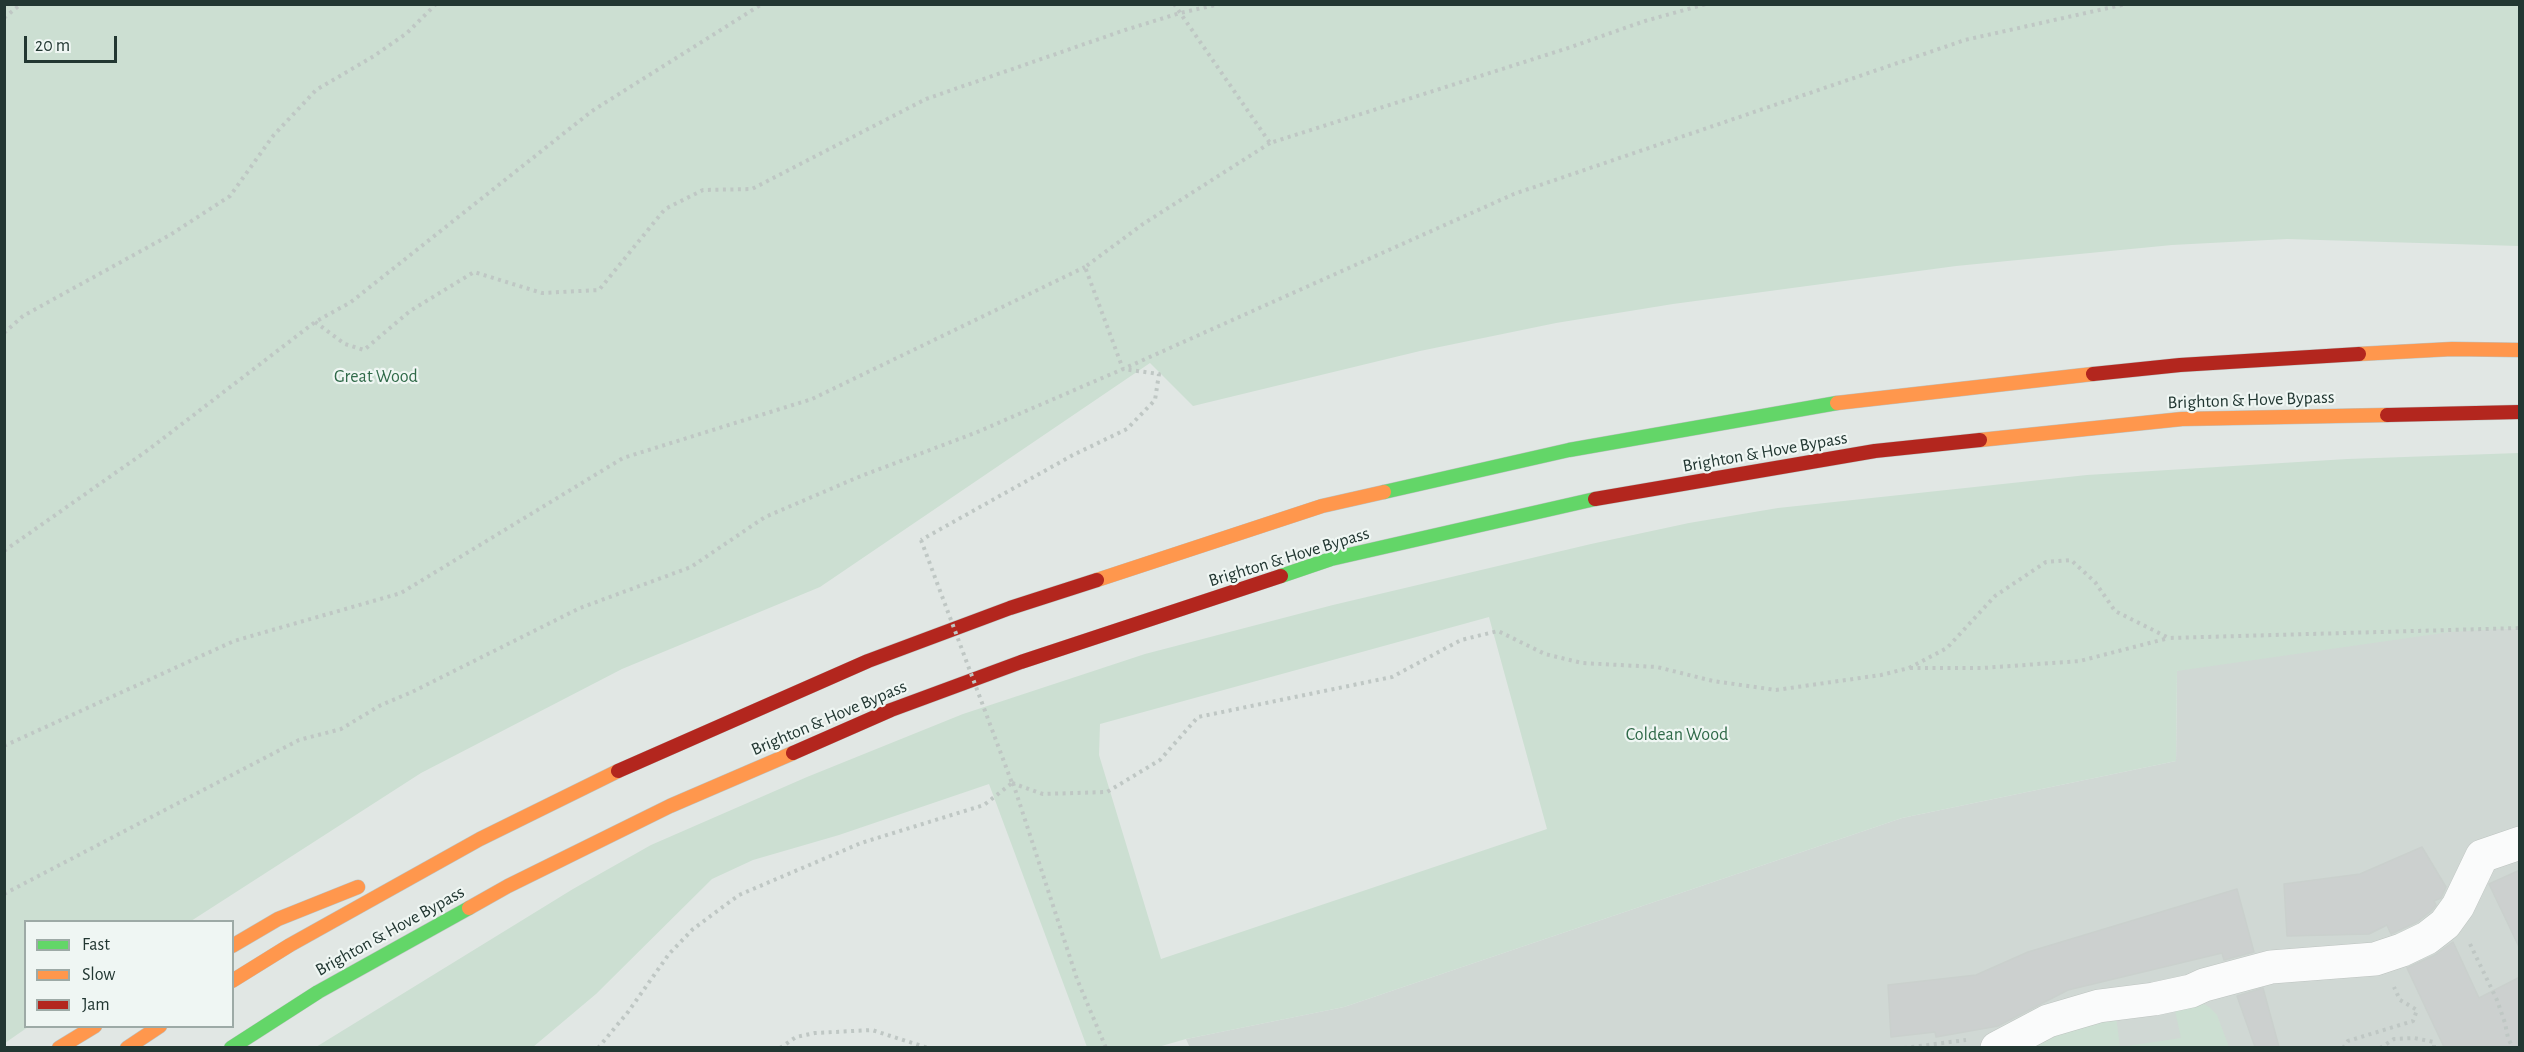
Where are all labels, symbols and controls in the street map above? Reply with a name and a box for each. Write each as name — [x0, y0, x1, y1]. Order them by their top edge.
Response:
scale bar — [27, 24, 120, 62]
text: 20 m — [35, 37, 70, 55]
park label: Great Wood — [334, 366, 418, 388]
street label: Brighton & Hove Bypass — [2167, 386, 2335, 414]
street label: Brighton & Hove Bypass — [1681, 427, 1849, 477]
street label: Brighton & Hove Bypass — [1206, 522, 1372, 592]
street label: Brighton & Hove Bypass — [748, 675, 910, 761]
park label: Coldean Wood — [1626, 724, 1728, 746]
street label: Brighton & Hove Bypass — [312, 881, 468, 981]
legend — [24, 920, 234, 1028]
text: Fast — [82, 936, 110, 954]
text: Slow — [82, 966, 115, 984]
text: Jam — [82, 996, 110, 1014]

